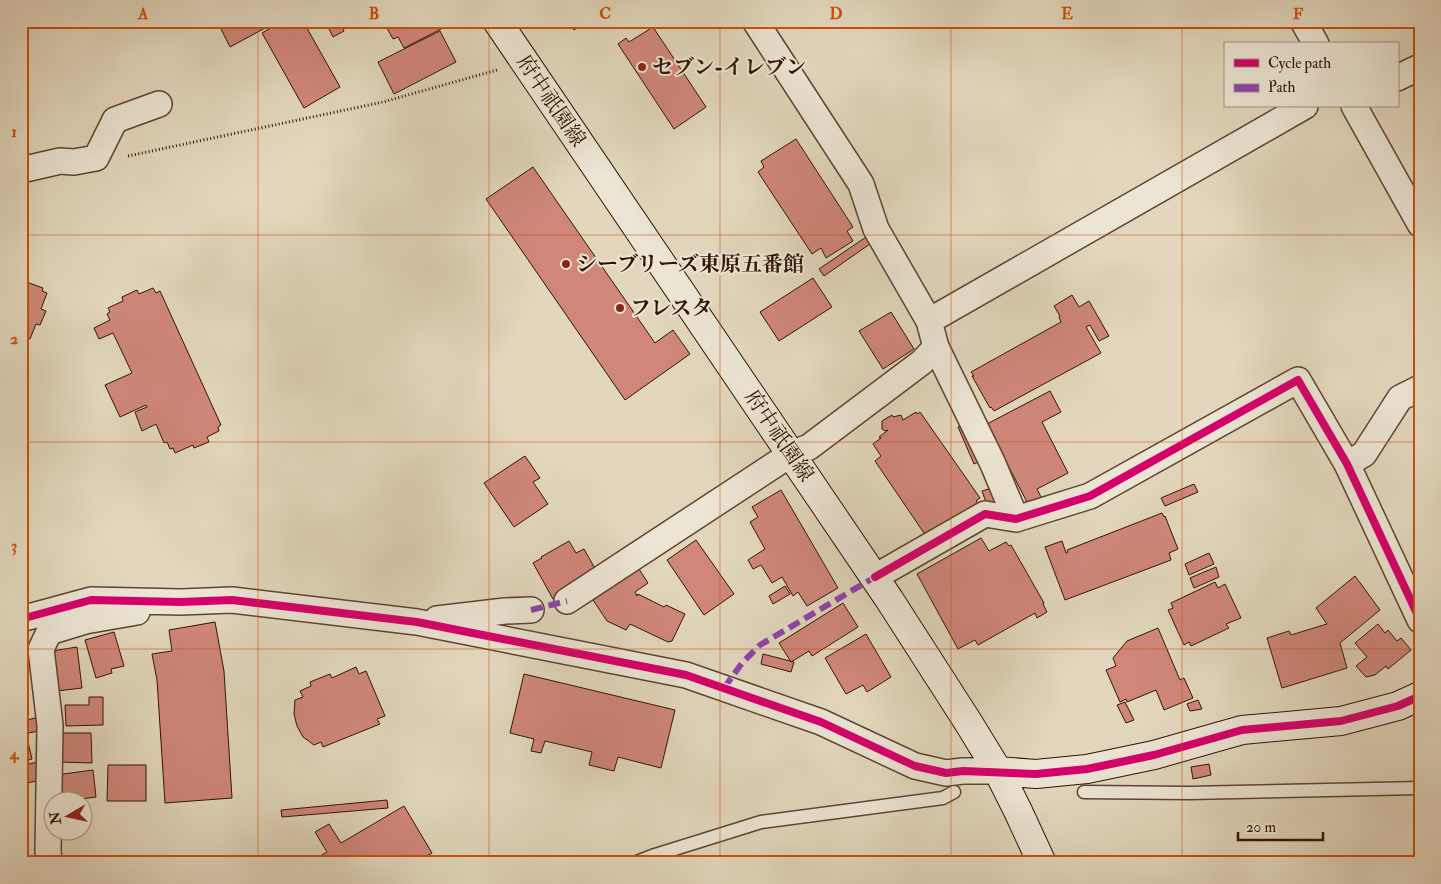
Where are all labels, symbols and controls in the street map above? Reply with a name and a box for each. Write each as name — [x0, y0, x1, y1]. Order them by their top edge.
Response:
text: A — [137, 4, 149, 24]
text: B — [369, 4, 379, 24]
text: C — [599, 4, 611, 24]
text: D — [829, 4, 843, 24]
text: E — [1061, 4, 1073, 24]
text: F — [1293, 4, 1303, 24]
legend — [1224, 42, 1398, 108]
street label: 府中祇園線 — [510, 50, 592, 152]
place label: セブン-イレブン — [652, 54, 806, 81]
text: Cycle path — [1268, 54, 1331, 74]
marker: セブン-イレブン — [636, 61, 648, 73]
text: Path — [1268, 78, 1295, 97]
text: 1 — [11, 122, 17, 142]
place label: シーブリーズ東原五番館 — [576, 251, 804, 278]
marker: シーブリーズ東原五番館 — [560, 258, 572, 270]
place label: フレスタ — [630, 295, 713, 322]
marker: フレスタ — [614, 302, 626, 314]
text: 2 — [10, 329, 18, 349]
street label: 府中祇園線 — [738, 385, 820, 487]
text: 3 — [11, 536, 17, 556]
text: 4 — [9, 744, 20, 764]
north arrow — [42, 792, 92, 842]
scale bar — [1238, 809, 1324, 841]
text: N — [46, 810, 65, 826]
text: 20 m — [1246, 818, 1276, 837]

